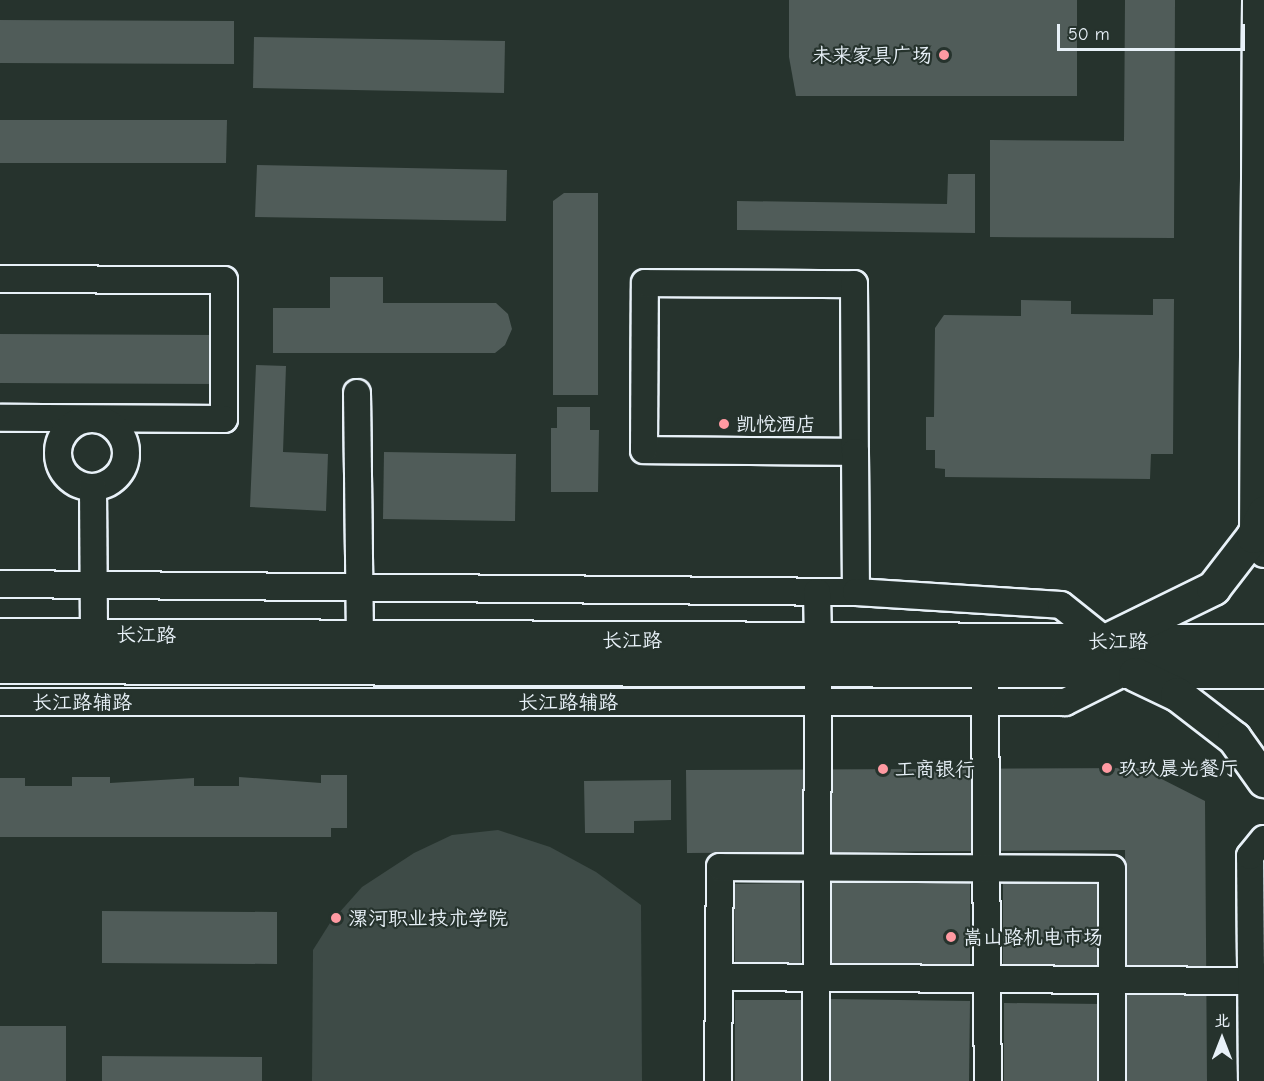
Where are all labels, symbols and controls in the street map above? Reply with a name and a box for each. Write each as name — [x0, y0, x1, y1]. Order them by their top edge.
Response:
scale bar — [1060, 12, 1248, 50]
text: 50 m — [1068, 24, 1110, 45]
place label: 未来家具广场 — [812, 43, 932, 67]
marker: 未来家具广场 — [937, 48, 951, 62]
place label: 凯悦酒店 — [736, 412, 816, 436]
marker: 凯悦酒店 — [717, 417, 731, 431]
street label: 长江路 — [116, 622, 176, 648]
street label: 长江路 — [602, 628, 662, 652]
street label: 长江路 — [1088, 629, 1148, 653]
street label: 长江路辅路 — [32, 690, 132, 714]
street label: 长江路辅路 — [518, 690, 618, 714]
place label: 玖玖晨光餐厅 — [1119, 756, 1239, 780]
place label: 工商银行 — [895, 757, 975, 781]
marker: 玖玖晨光餐厅 — [1100, 761, 1114, 775]
marker: 工商银行 — [876, 762, 890, 776]
place label: 漯河职业技术学院 — [348, 906, 508, 930]
marker: 漯河职业技术学院 — [329, 911, 343, 925]
place label: 嵩山路机电市场 — [963, 925, 1103, 949]
marker: 嵩山路机电市场 — [944, 930, 958, 944]
north arrow — [1192, 1009, 1252, 1069]
text: 北 — [1214, 1012, 1230, 1030]

